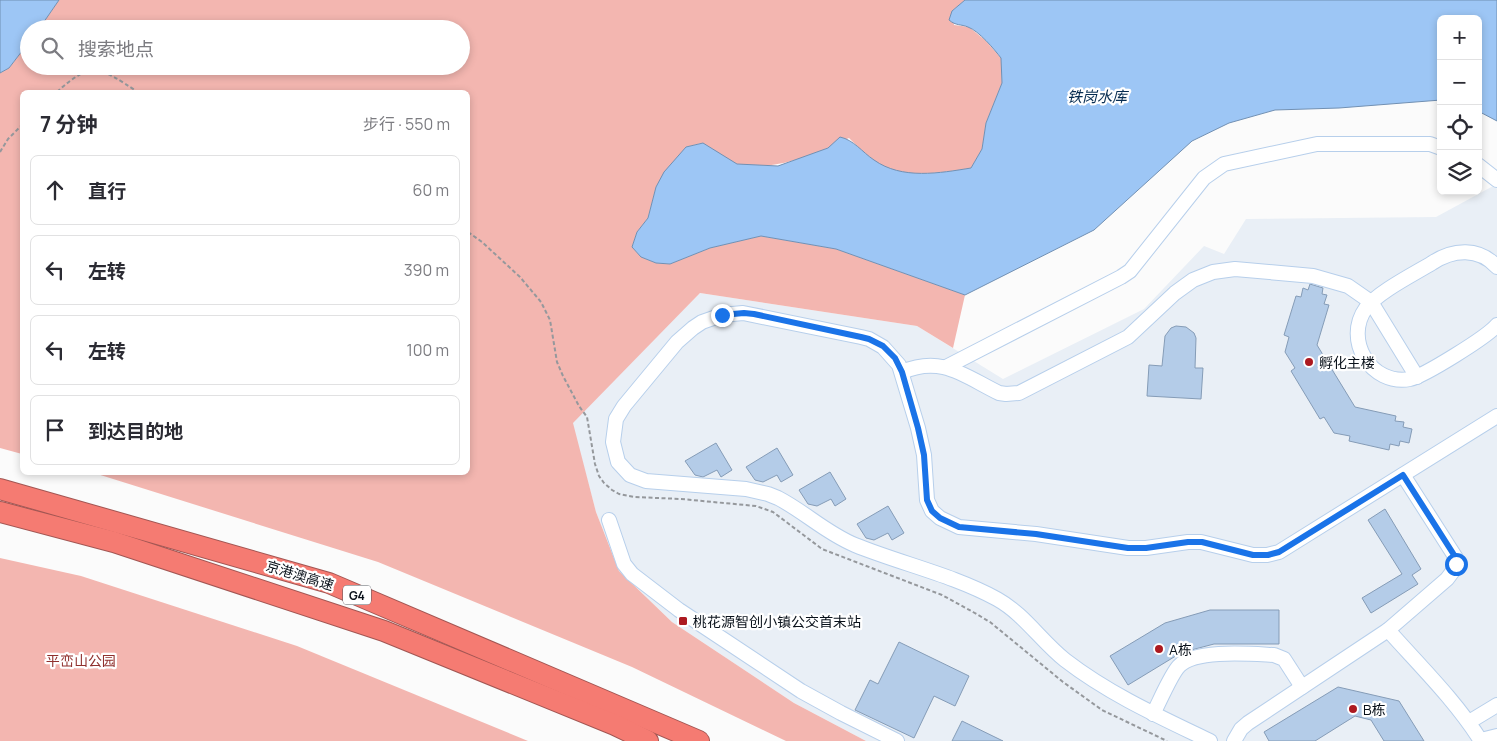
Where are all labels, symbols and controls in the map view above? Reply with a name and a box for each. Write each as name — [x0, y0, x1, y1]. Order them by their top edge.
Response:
map controls — [1437, 15, 1482, 195]
button: + — [1437, 15, 1482, 60]
search box — [20, 20, 470, 75]
icon: search — [38, 34, 66, 62]
text: 搜索地点 — [78, 36, 154, 62]
button: − — [1437, 60, 1482, 105]
water label: 铁岗水库 — [1067, 86, 1130, 107]
button: locate — [1437, 105, 1482, 150]
text: 7 分钟 — [40, 110, 97, 138]
text: 步行 · 550 m — [363, 113, 450, 135]
button: layers — [1437, 150, 1482, 195]
icon: ahead — [41, 176, 69, 204]
text: 直行 — [88, 178, 126, 204]
text: 60 m — [413, 179, 449, 201]
icon: left — [41, 256, 69, 284]
text: 左转 — [88, 258, 126, 284]
text: 390 m — [404, 259, 449, 281]
route end — [711, 304, 734, 327]
icon: left — [41, 336, 69, 364]
text: 左转 — [88, 338, 126, 364]
text: 100 m — [406, 339, 449, 361]
place label: 孵化主楼 — [1319, 353, 1375, 372]
marker: 孵化主楼 — [1303, 356, 1315, 368]
icon: arrive — [41, 416, 69, 444]
text: 到达目的地 — [88, 418, 183, 444]
route start — [1445, 553, 1468, 576]
street label: 京港澳高速 — [264, 556, 336, 594]
road number: G4 — [343, 586, 371, 604]
place label: 桃花源智创小镇公交首末站 — [693, 612, 861, 631]
marker: 桃花源智创小镇公交首末站 — [677, 615, 689, 627]
place label: A栋 — [1169, 640, 1192, 659]
marker: A栋 — [1153, 643, 1165, 655]
park label: 平峦山公园 — [46, 651, 116, 670]
place label: B栋 — [1363, 700, 1386, 719]
marker: B栋 — [1347, 703, 1359, 715]

